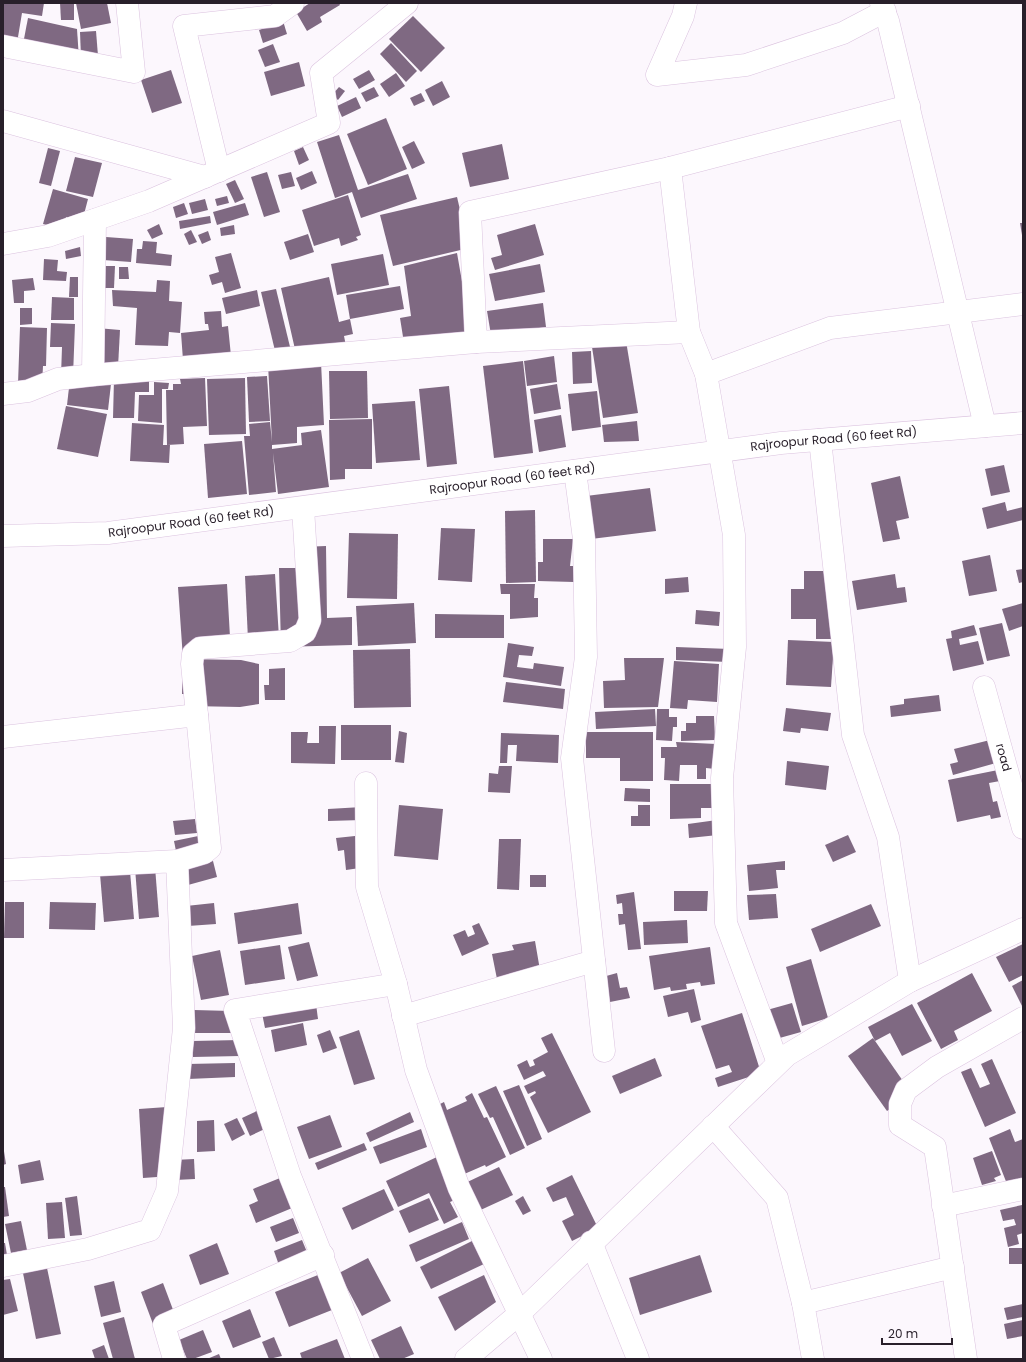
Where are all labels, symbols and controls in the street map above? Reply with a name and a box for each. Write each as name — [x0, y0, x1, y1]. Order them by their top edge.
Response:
street label: Rajroopur Road (60 feet Rd) — [749, 423, 918, 455]
street label: Rajroopur Road (60 feet Rd) — [428, 459, 596, 498]
street label: Rajroopur Road (60 feet Rd) — [107, 502, 275, 541]
street label: road — [992, 741, 1016, 773]
scale bar — [882, 1320, 952, 1346]
text: 20 m — [888, 1325, 918, 1342]

